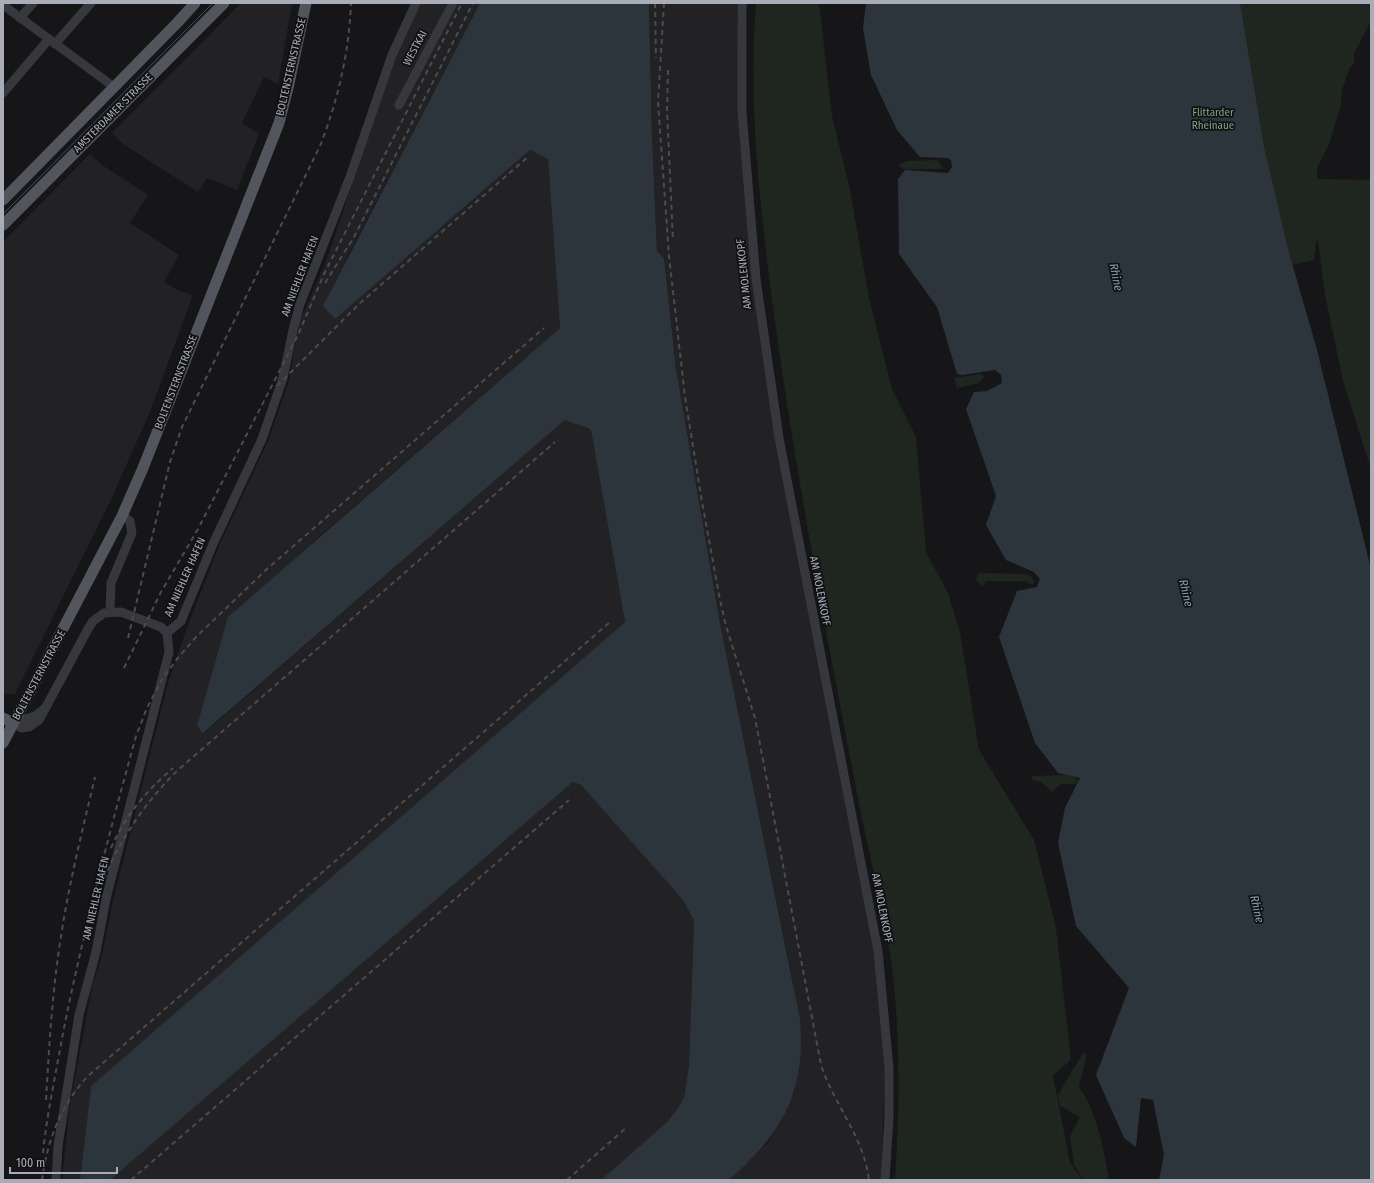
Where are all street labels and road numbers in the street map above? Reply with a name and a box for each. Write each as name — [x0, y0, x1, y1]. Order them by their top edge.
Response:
street label: BOLTENSTERNSTRASSE — [273, 17, 309, 117]
street label: WESTKAI — [400, 28, 430, 68]
street label: AMSTERDAMER STRASSE — [71, 71, 155, 155]
street label: AM NIEHLER HAFEN — [279, 234, 321, 318]
street label: AM MOLENKOPF — [734, 238, 754, 310]
street label: BOLTENSTERNSTRASSE — [152, 333, 200, 431]
street label: AM NIEHLER HAFEN — [162, 535, 208, 619]
street label: AM MOLENKOPF — [807, 555, 833, 627]
street label: BOLTENSTERNSTRASSE — [10, 628, 68, 722]
street label: AM NIEHLER HAFEN — [80, 855, 112, 941]
street label: AM MOLENKOPF — [869, 872, 895, 944]

